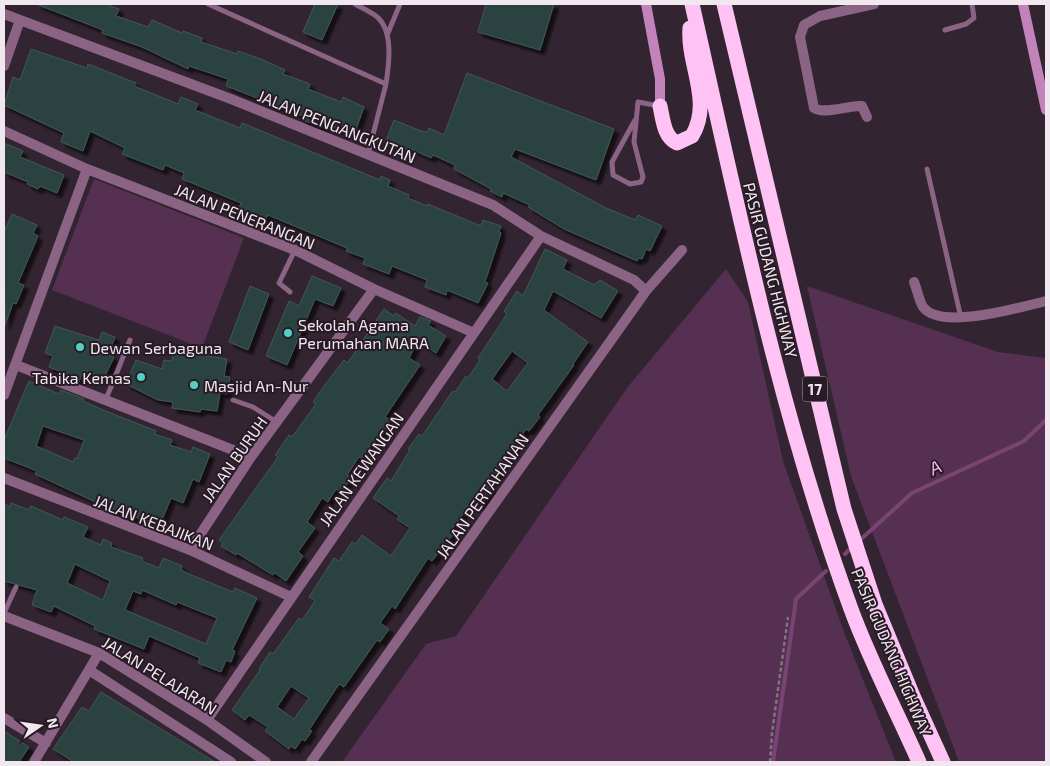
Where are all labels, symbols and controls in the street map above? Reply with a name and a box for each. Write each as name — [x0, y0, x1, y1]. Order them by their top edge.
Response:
street label: JALAN PENGANGKUTAN — [255, 86, 419, 166]
street label: JALAN PENERANGAN — [172, 179, 318, 253]
street label: PASIR GUDANG HIGHWAY — [740, 180, 802, 360]
place label: Sekolah Agama Perumahan MARA — [298, 315, 429, 352]
marker: Sekolah Agama Perumahan MARA — [282, 327, 294, 339]
place label: Dewan Serbaguna — [90, 338, 222, 357]
marker: Dewan Serbaguna — [74, 341, 86, 353]
place label: Tabika Kemas — [32, 368, 131, 387]
marker: Tabika Kemas — [135, 371, 147, 383]
place label: Masjid An-Nur — [204, 376, 309, 396]
road number: 17 — [802, 376, 828, 402]
marker: Masjid An-Nur — [188, 379, 200, 391]
street label: JALAN KEWANGAN — [315, 409, 407, 529]
street label: JALAN BURUH — [197, 412, 271, 506]
street label: JALAN PERTAHANAN — [432, 430, 532, 562]
water label: A — [924, 455, 945, 480]
street label: JALAN KEBAJIKAN — [91, 490, 217, 554]
street label: PASIR GUDANG HIGHWAY — [848, 565, 936, 739]
street label: JALAN PELAJARAN — [99, 632, 221, 718]
north arrow — [15, 701, 65, 751]
text: N — [44, 716, 63, 730]

